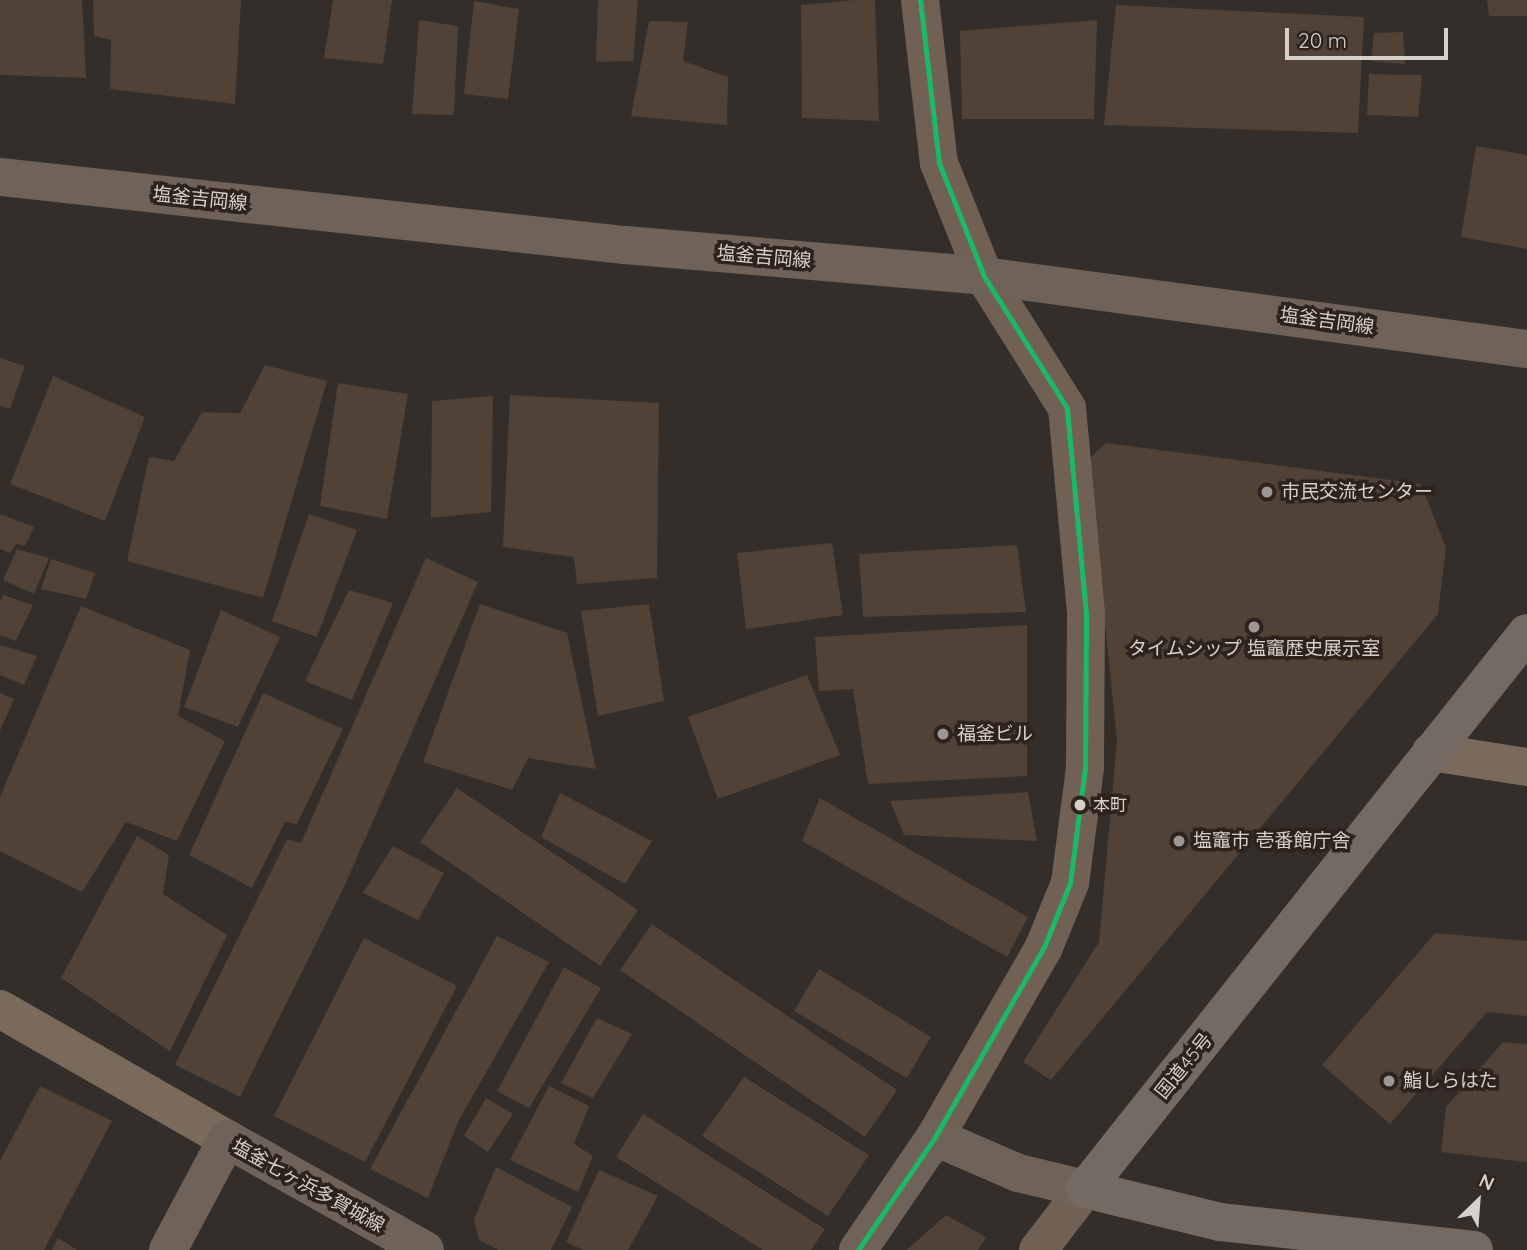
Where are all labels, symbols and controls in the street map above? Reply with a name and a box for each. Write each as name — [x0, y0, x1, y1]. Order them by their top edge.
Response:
scale bar — [1289, 14, 1452, 58]
text: 20 m — [1298, 27, 1347, 53]
street label: 塩釜吉岡線 — [152, 183, 248, 215]
street label: 塩釜吉岡線 — [716, 242, 812, 272]
street label: 塩釜吉岡線 — [1278, 303, 1376, 339]
place label: 市民交流センター — [1281, 481, 1433, 503]
marker: 市民交流センター — [1259, 484, 1275, 500]
marker: タイムシップ 塩竈歴史展示室 — [1246, 619, 1262, 635]
place label: タイムシップ 塩竈歴史展示室 — [1128, 638, 1380, 660]
place label: 福釜ビル — [957, 723, 1033, 745]
marker: 福釜ビル — [935, 726, 951, 742]
place label: 本町 — [1093, 795, 1127, 815]
marker: 本町 — [1073, 798, 1087, 812]
place label: 塩竈市 壱番館庁舎 — [1193, 830, 1350, 852]
marker: 塩竈市 壱番館庁舎 — [1171, 833, 1187, 849]
street label: 国道45号 — [1151, 1029, 1217, 1103]
place label: 鮨しらはた — [1403, 1070, 1498, 1092]
marker: 鮨しらはた — [1381, 1073, 1397, 1089]
street label: 塩釜七ヶ浜多賀城線 — [228, 1135, 388, 1237]
north arrow — [1443, 1166, 1513, 1236]
text: N — [1475, 1168, 1498, 1196]

